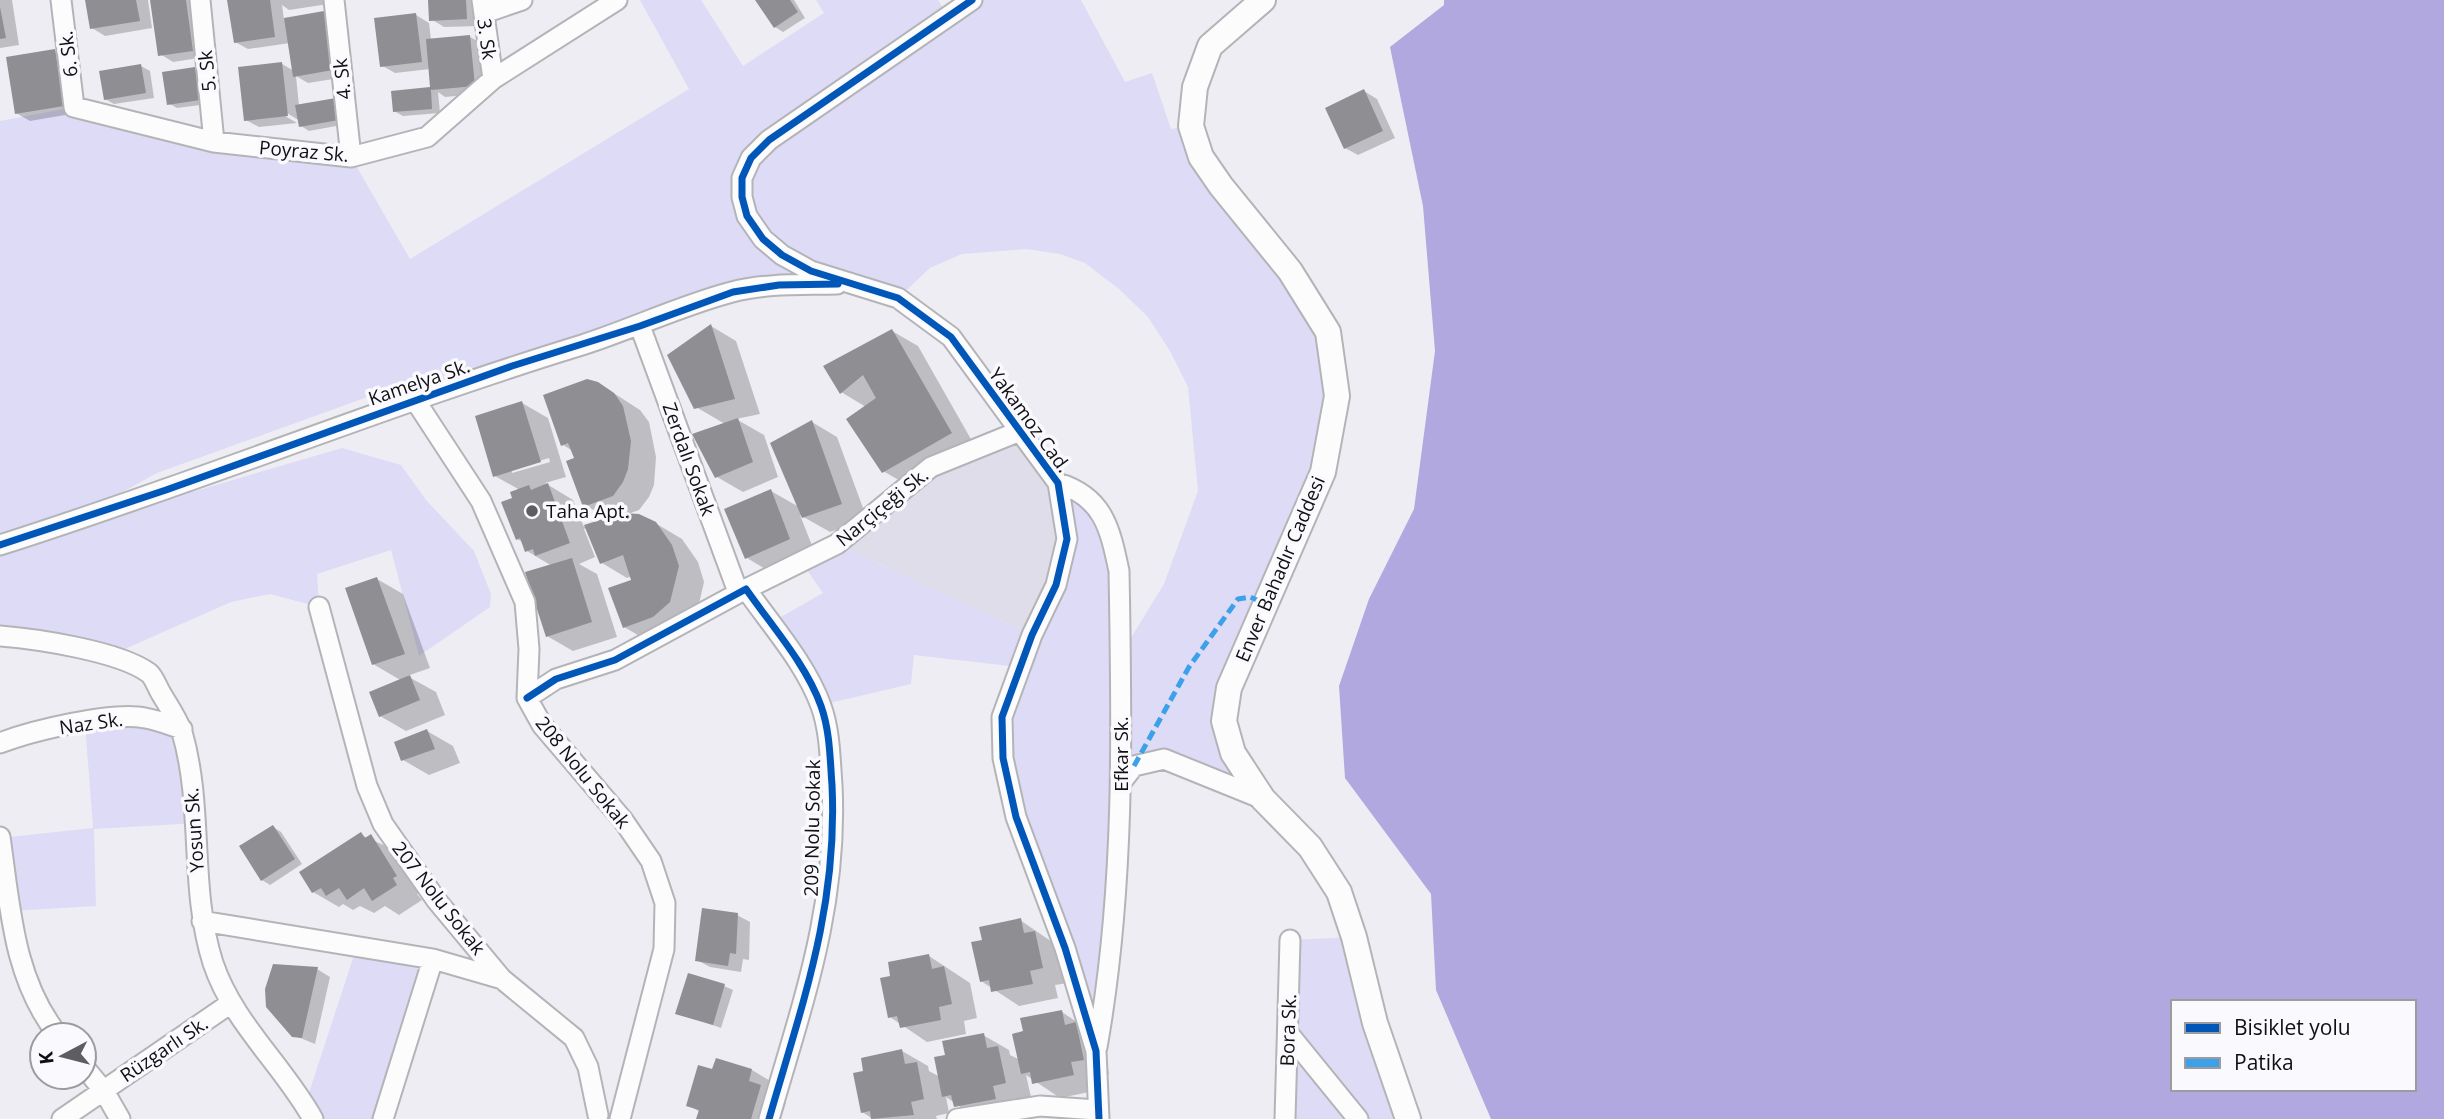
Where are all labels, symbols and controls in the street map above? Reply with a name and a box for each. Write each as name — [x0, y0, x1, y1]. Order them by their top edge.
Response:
street label: 3. Sk — [471, 17, 503, 61]
street label: 6. Sk. — [52, 29, 84, 79]
street label: 5. Sk — [192, 49, 222, 93]
street label: 4. Sk — [327, 57, 357, 101]
street label: Poyraz Sk. — [258, 134, 350, 168]
street label: Kamelya Sk. — [365, 353, 473, 411]
street label: Yakamoz Cad. — [983, 362, 1077, 478]
street label: Zerdalı Sokak — [657, 399, 721, 519]
street label: Narçiçeği Sk. — [830, 462, 934, 552]
street label: Enver Bahadır Caddesi — [1229, 472, 1331, 666]
place label: Taha Apt. — [546, 498, 630, 524]
marker: Taha Apt. — [524, 503, 540, 519]
street label: Naz Sk. — [57, 706, 125, 740]
street label: 208 Nolu Sokak — [530, 711, 636, 833]
street label: Efkar Sk. — [1108, 716, 1134, 792]
street label: 209 Nolu Sokak — [798, 759, 826, 897]
street label: Yosun Sk. — [178, 787, 210, 873]
street label: 207 Nolu Sokak — [387, 836, 491, 960]
street label: Bora Sk. — [1274, 993, 1302, 1067]
legend — [2171, 1000, 2416, 1091]
street label: Rüzgarlı Sk. — [115, 1010, 213, 1088]
text: Bisiklet yolu — [2234, 1013, 2351, 1041]
north arrow — [28, 1021, 98, 1091]
text: Patika — [2234, 1048, 2294, 1076]
text: K — [32, 1050, 60, 1066]

